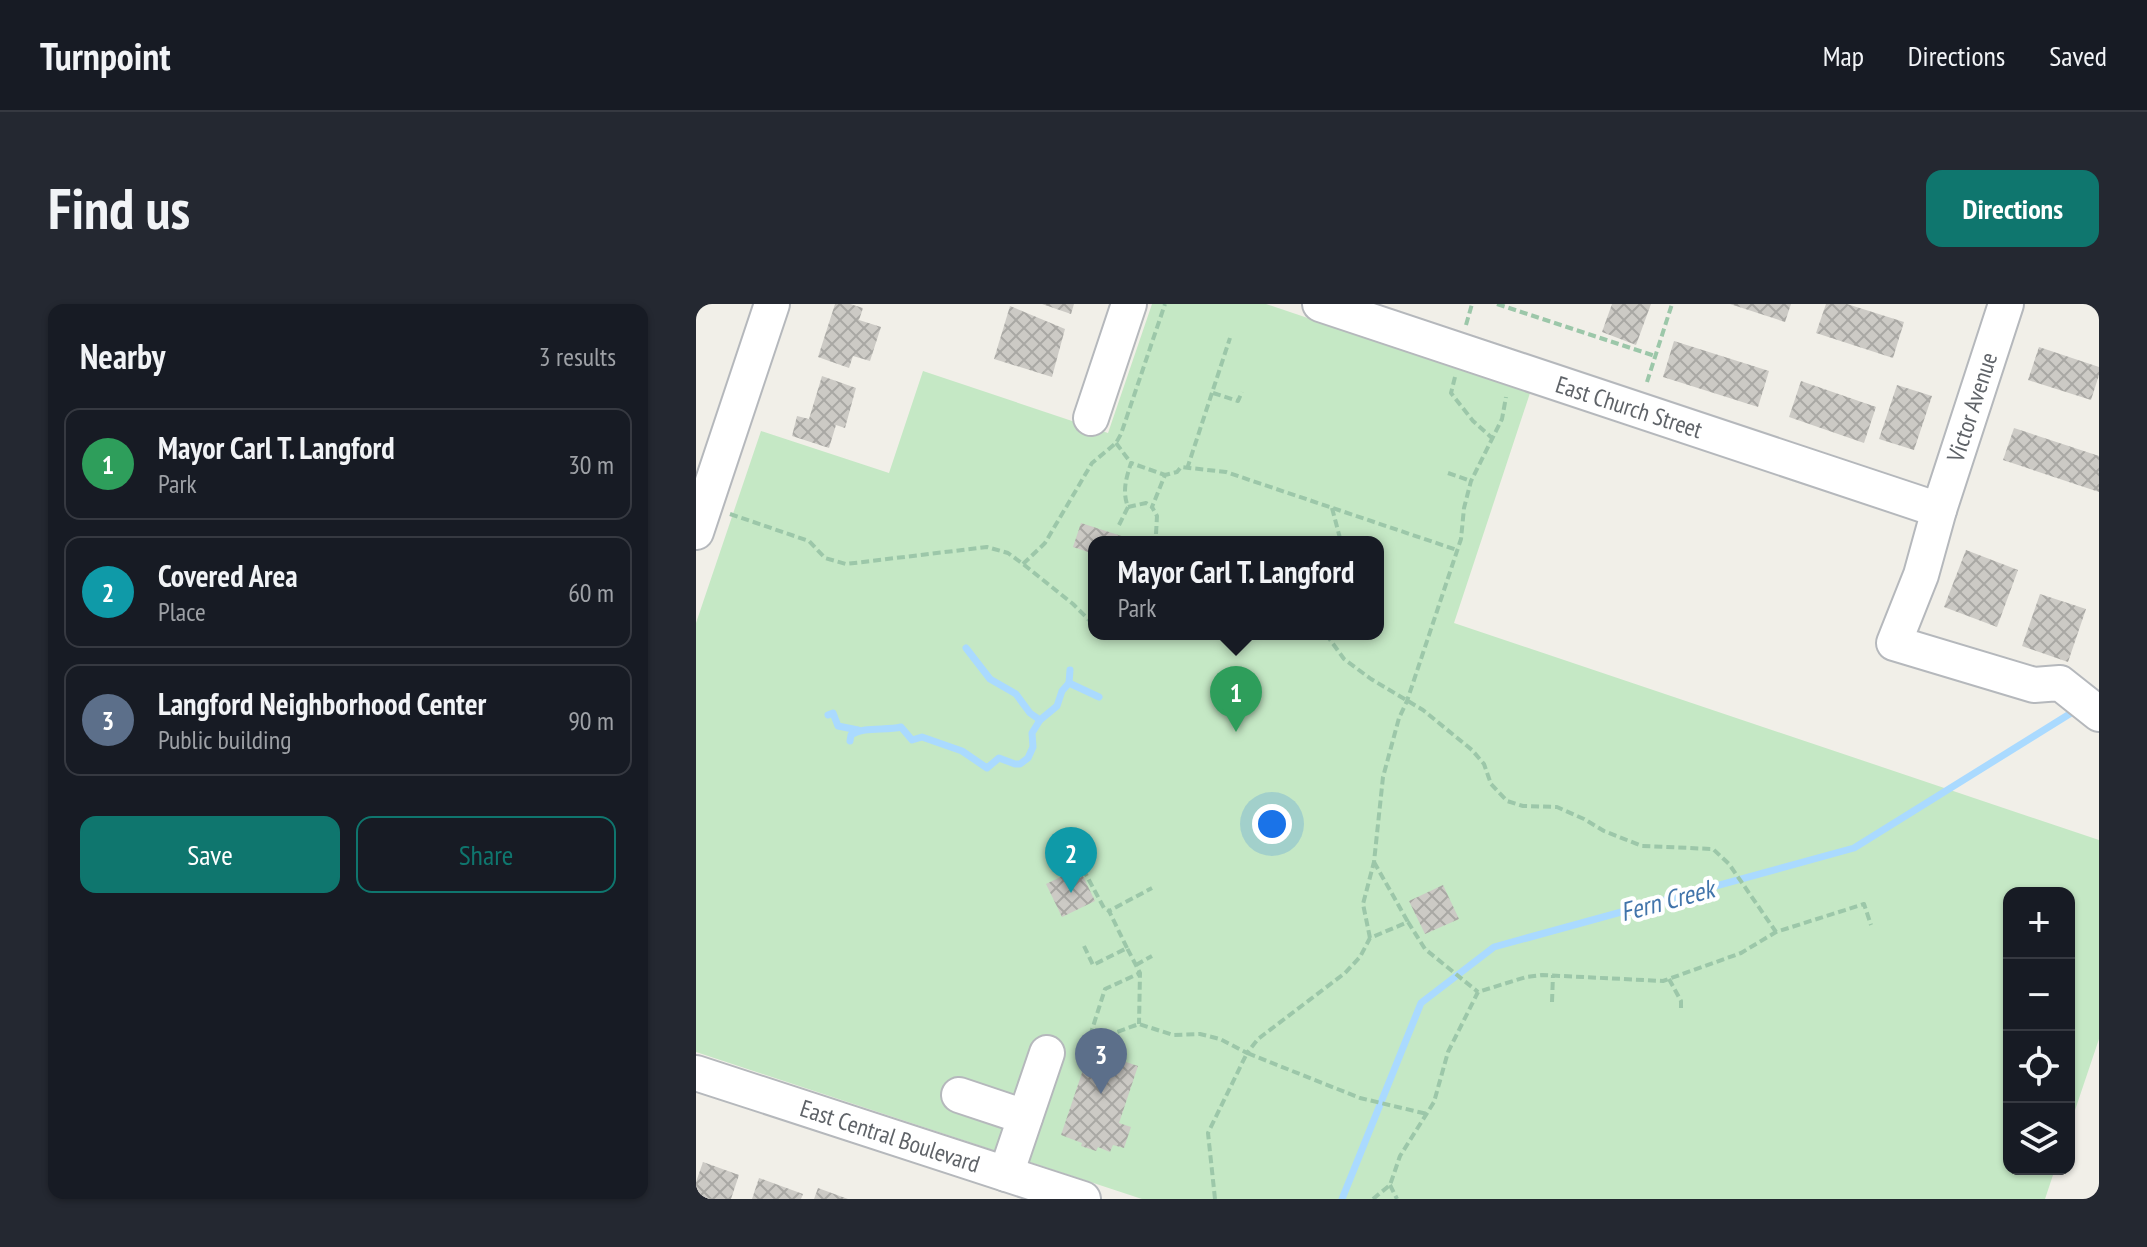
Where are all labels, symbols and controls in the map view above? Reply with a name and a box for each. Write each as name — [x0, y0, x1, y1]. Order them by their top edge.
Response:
text: Turnpoint — [40, 31, 170, 80]
text: Map — [1823, 37, 1864, 74]
text: Directions — [1908, 37, 2005, 74]
text: Saved — [2049, 37, 2107, 74]
button: Directions — [1926, 170, 2099, 247]
text: Find us — [48, 172, 190, 244]
text: Nearby — [80, 334, 165, 378]
text: 3 results — [539, 340, 616, 373]
street label: Victor Avenue — [1939, 348, 2004, 467]
street label: East Church Street — [1552, 369, 1706, 445]
text: Mayor Carl T. Langford — [158, 428, 395, 467]
text: 1 — [102, 448, 114, 481]
text: 30 m — [568, 448, 614, 481]
text: Park — [158, 467, 197, 500]
popup — [1088, 536, 1384, 640]
text: Mayor Carl T. Langford — [1118, 552, 1354, 591]
text: Covered Area — [158, 556, 298, 595]
text: 2 — [102, 576, 114, 609]
text: 60 m — [568, 576, 614, 609]
text: Park — [1118, 591, 1156, 624]
text: Place — [158, 595, 206, 628]
pin: 1 — [1210, 666, 1262, 732]
text: Langford Neighborhood Center — [158, 684, 486, 723]
text: 3 — [102, 704, 114, 737]
text: 90 m — [568, 704, 614, 737]
text: Public building — [158, 723, 291, 756]
your location — [1252, 804, 1292, 844]
button: Save — [80, 816, 340, 893]
button: Share — [356, 816, 616, 893]
pin: 2 — [1045, 827, 1097, 893]
water label: Fern Creek — [1617, 871, 1720, 928]
map controls — [2003, 887, 2075, 1175]
button: + — [2003, 887, 2075, 959]
button: − — [2003, 959, 2075, 1031]
pin: 3 — [1075, 1028, 1127, 1094]
button: locate — [2003, 1031, 2075, 1103]
street label: East Central Boulevard — [796, 1092, 984, 1180]
button: layers — [2003, 1103, 2075, 1175]

